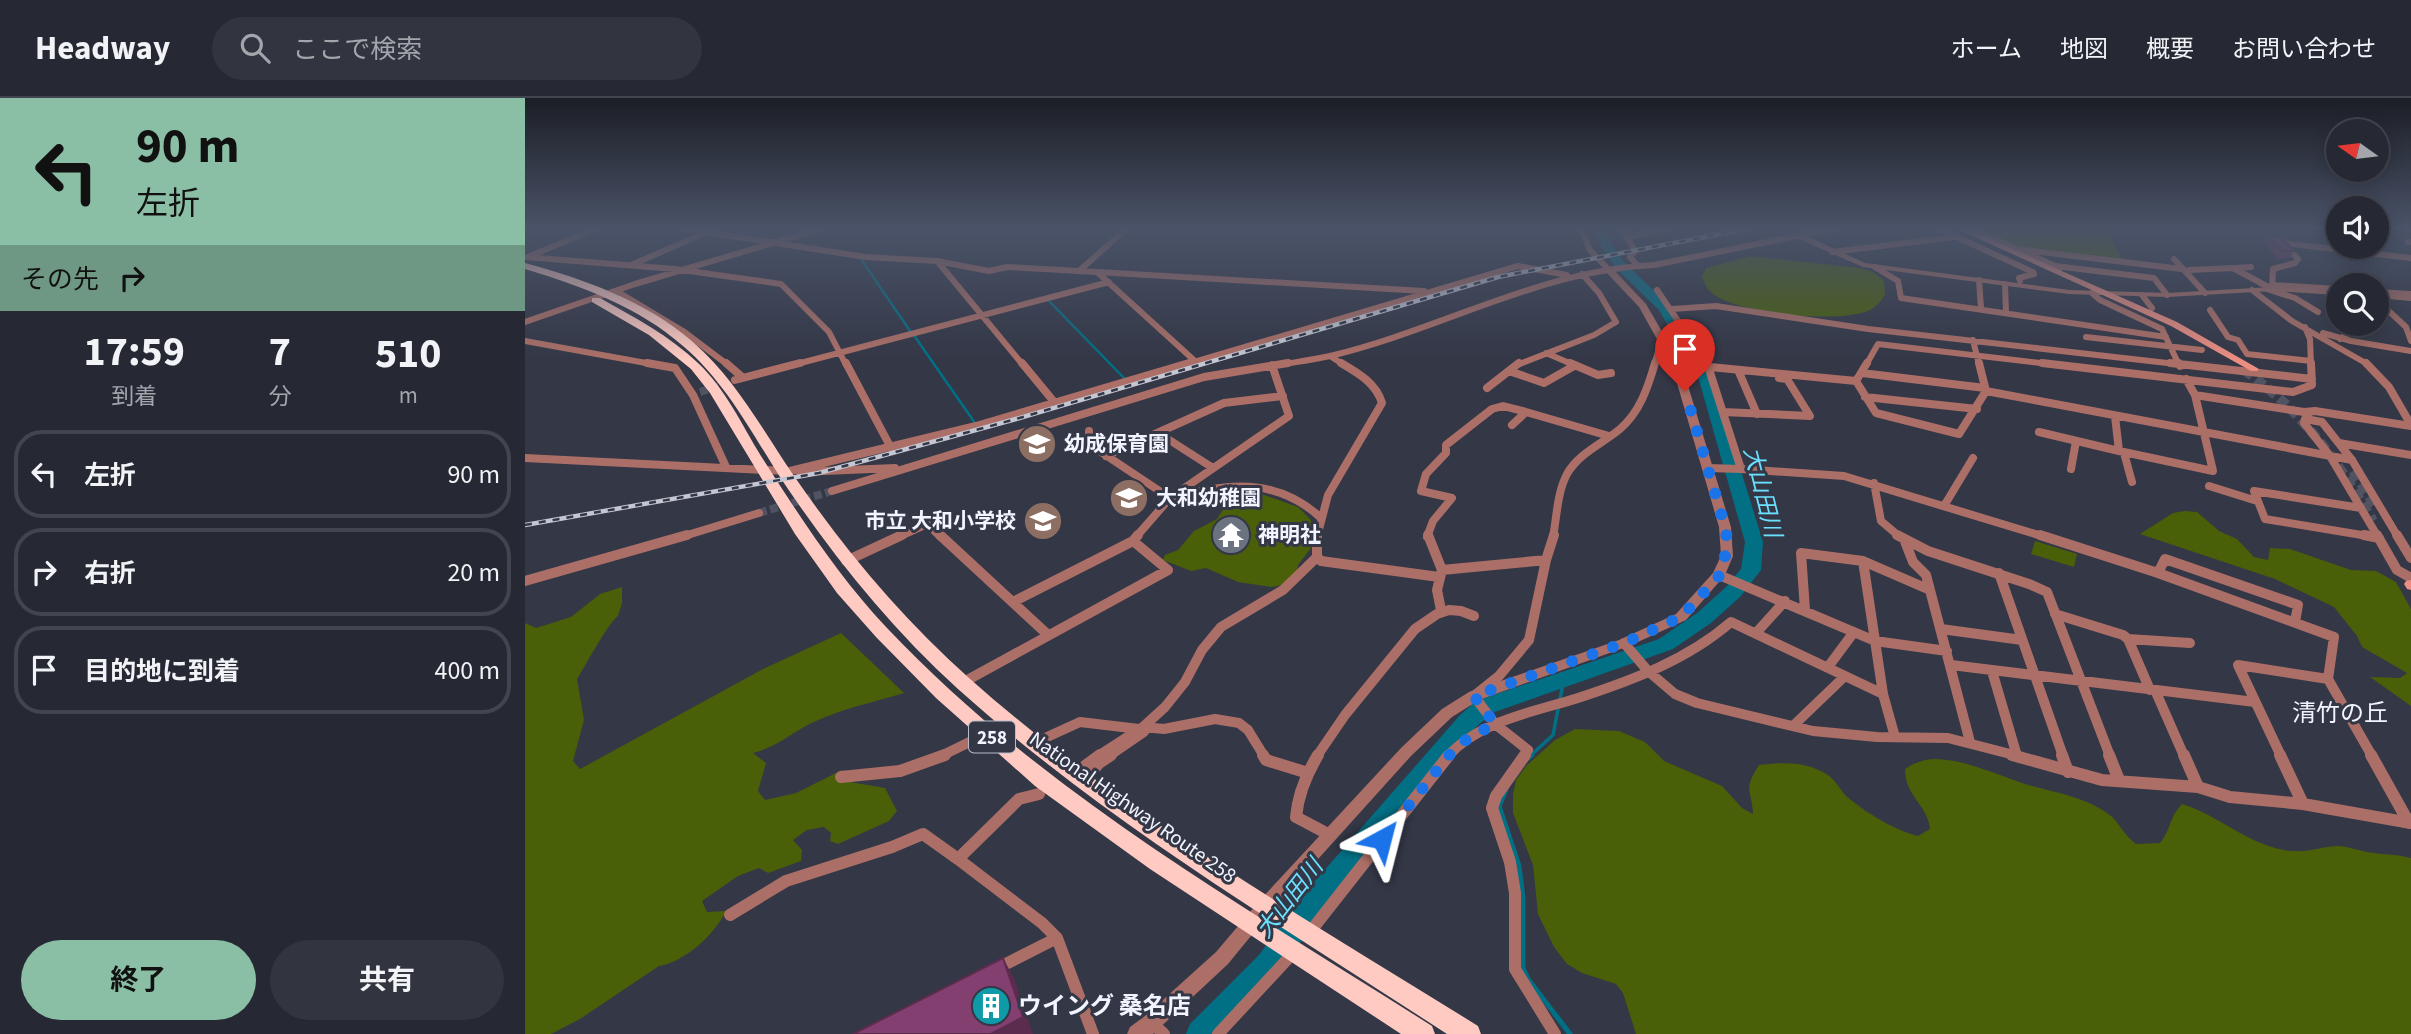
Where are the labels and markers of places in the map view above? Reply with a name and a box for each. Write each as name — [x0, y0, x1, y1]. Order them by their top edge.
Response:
pin — [1655, 319, 1715, 391]
school or university icon: 幼成保育園 — [1016, 423, 1058, 465]
place label: 幼成保育園 — [1064, 429, 1169, 459]
school or university icon: 大和幼稚園 — [1108, 477, 1150, 519]
place label: 大和幼稚園 — [1156, 483, 1261, 513]
school or university icon: 市立 大和小学校 — [1022, 500, 1064, 542]
place label: 市立 大和小学校 — [865, 506, 1016, 536]
temple icon: 神明社 — [1210, 514, 1252, 556]
place label: 神明社 — [1258, 520, 1321, 550]
building icon: ウイング 桑名店 — [970, 985, 1012, 1027]
place label: ウイング 桑名店 — [1018, 989, 1191, 1024]

